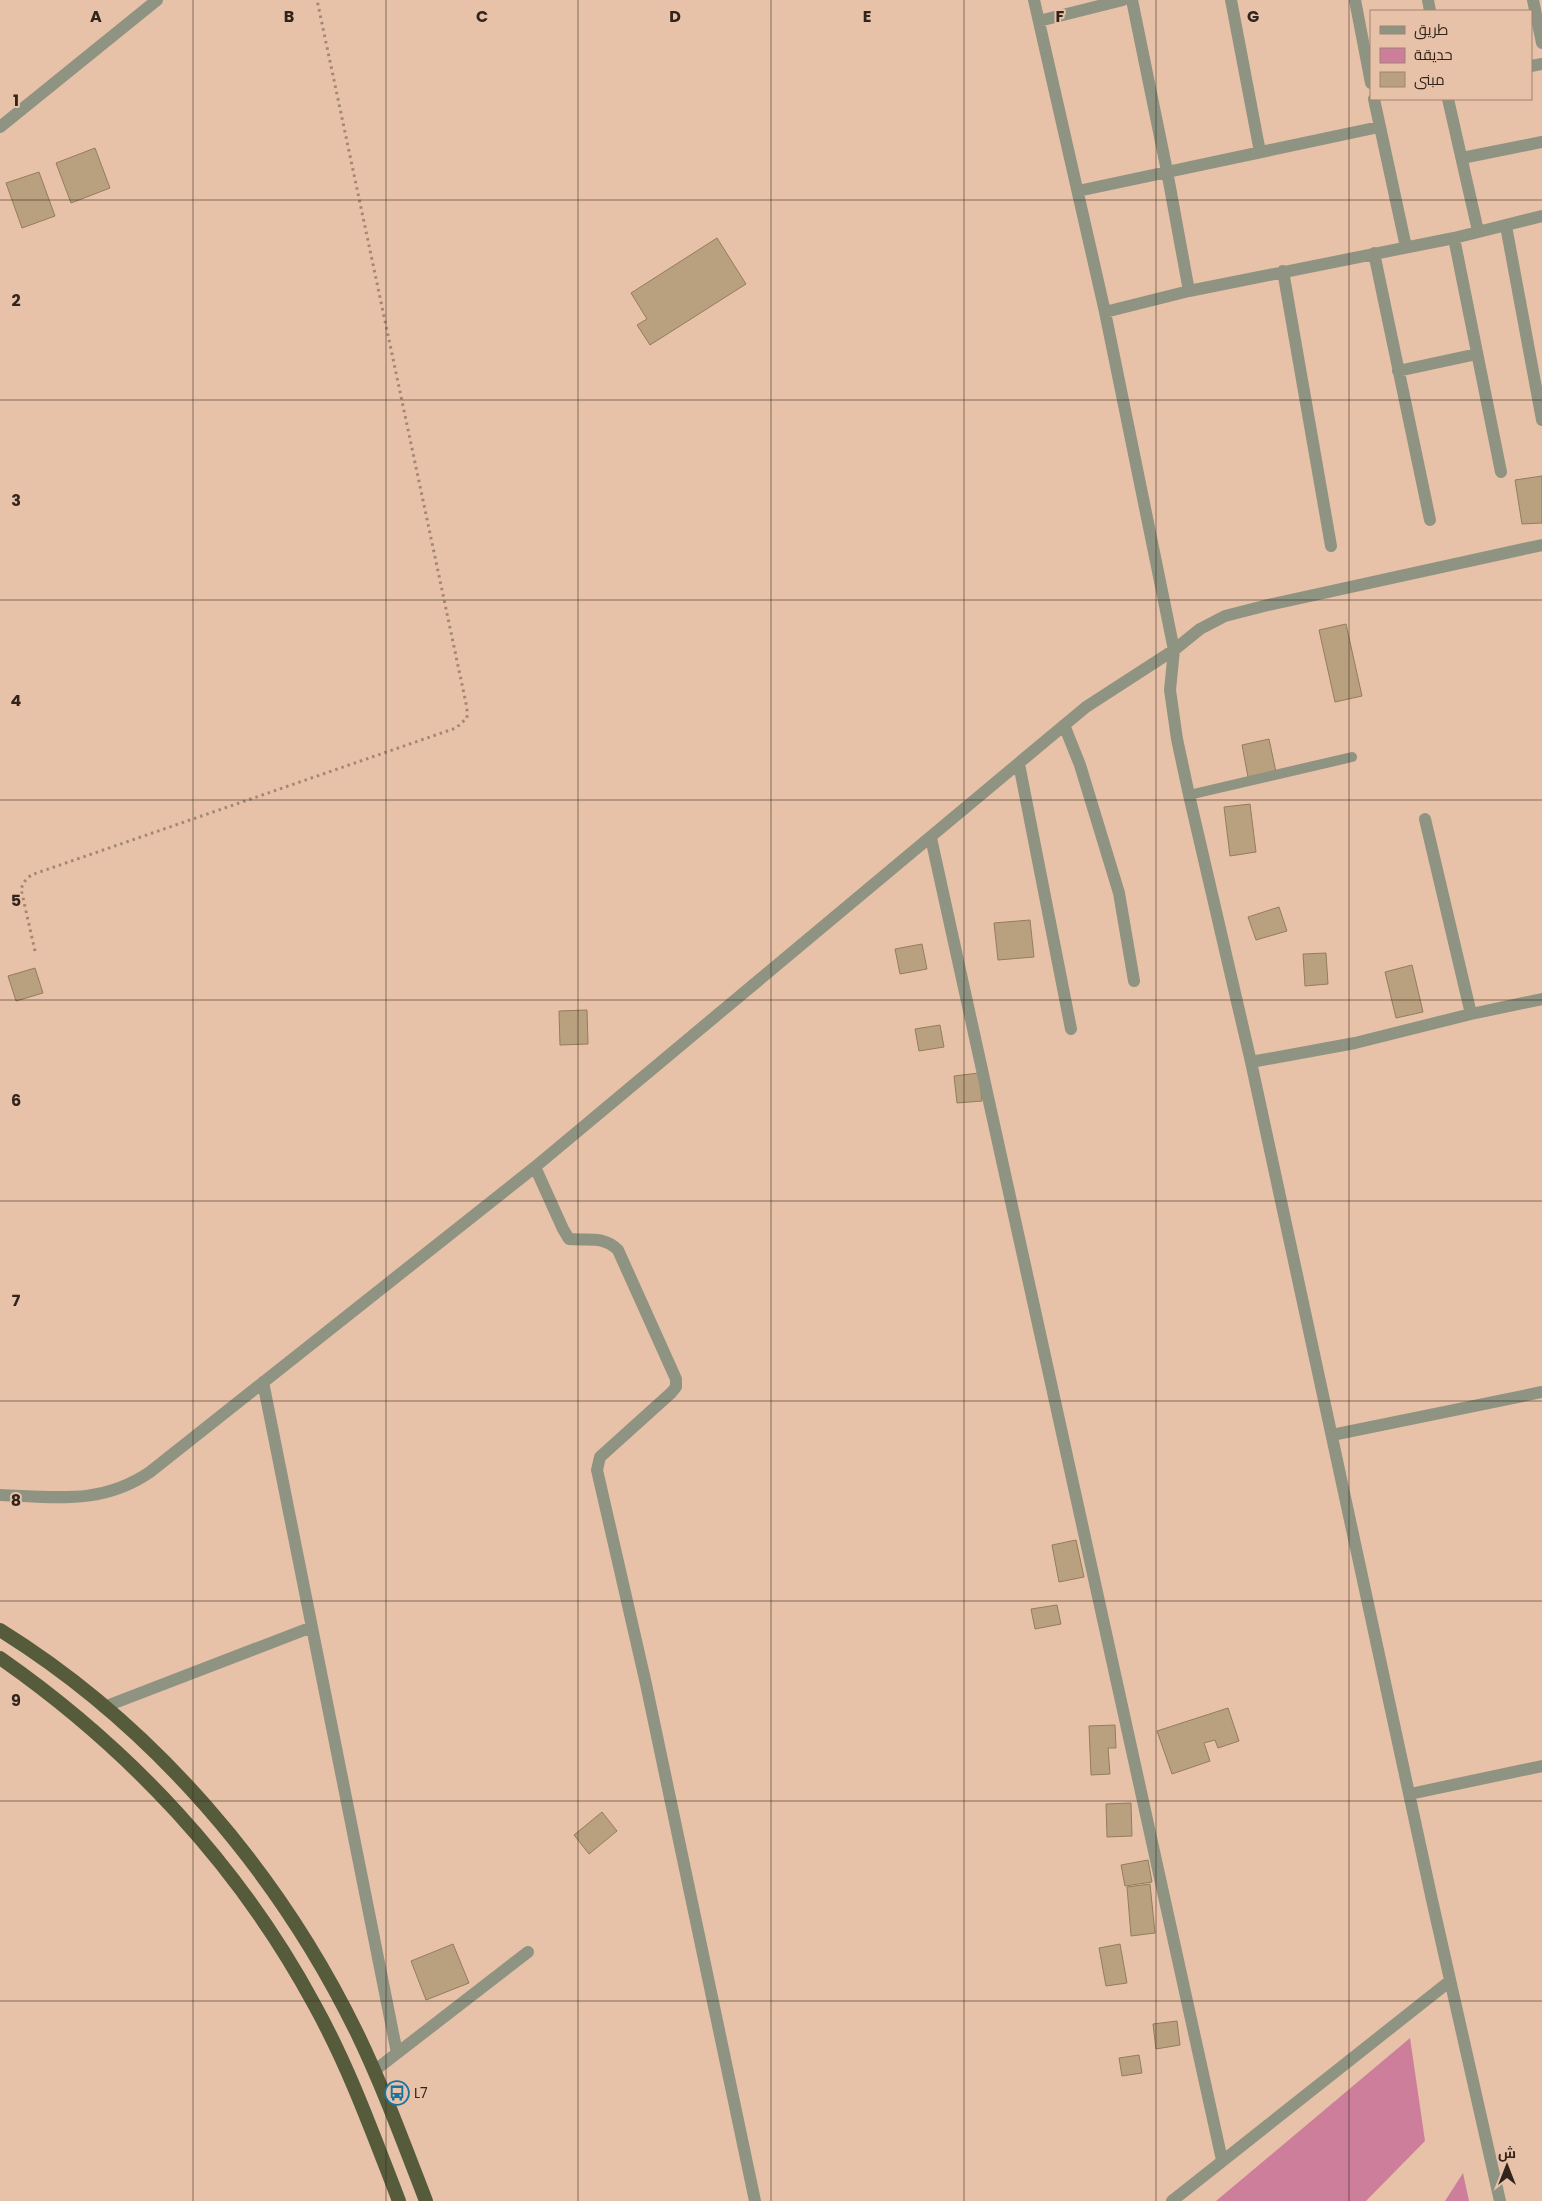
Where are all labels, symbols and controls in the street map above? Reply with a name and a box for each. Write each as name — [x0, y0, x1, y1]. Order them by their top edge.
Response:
text: A — [90, 5, 102, 28]
text: B — [284, 5, 294, 28]
text: C — [476, 5, 488, 28]
text: D — [669, 5, 681, 28]
text: E — [863, 5, 871, 28]
text: F — [1056, 5, 1065, 28]
text: G — [1247, 5, 1259, 28]
legend — [1370, 10, 1532, 100]
text: طريق — [1414, 19, 1448, 40]
text: حديقة — [1414, 44, 1453, 65]
text: مبنى — [1414, 69, 1445, 90]
text: 1 — [13, 89, 19, 112]
text: 2 — [11, 289, 21, 312]
text: 3 — [11, 489, 21, 512]
text: 4 — [11, 689, 22, 712]
text: 5 — [11, 889, 21, 912]
text: 6 — [11, 1089, 21, 1112]
text: 7 — [12, 1289, 21, 1312]
text: 8 — [11, 1489, 21, 1512]
text: 9 — [11, 1689, 21, 1712]
bus stop icon: L7 — [384, 2080, 410, 2106]
place label: L7 — [414, 2083, 428, 2103]
north arrow — [1482, 2141, 1532, 2191]
text: ش — [1498, 2143, 1516, 2163]

